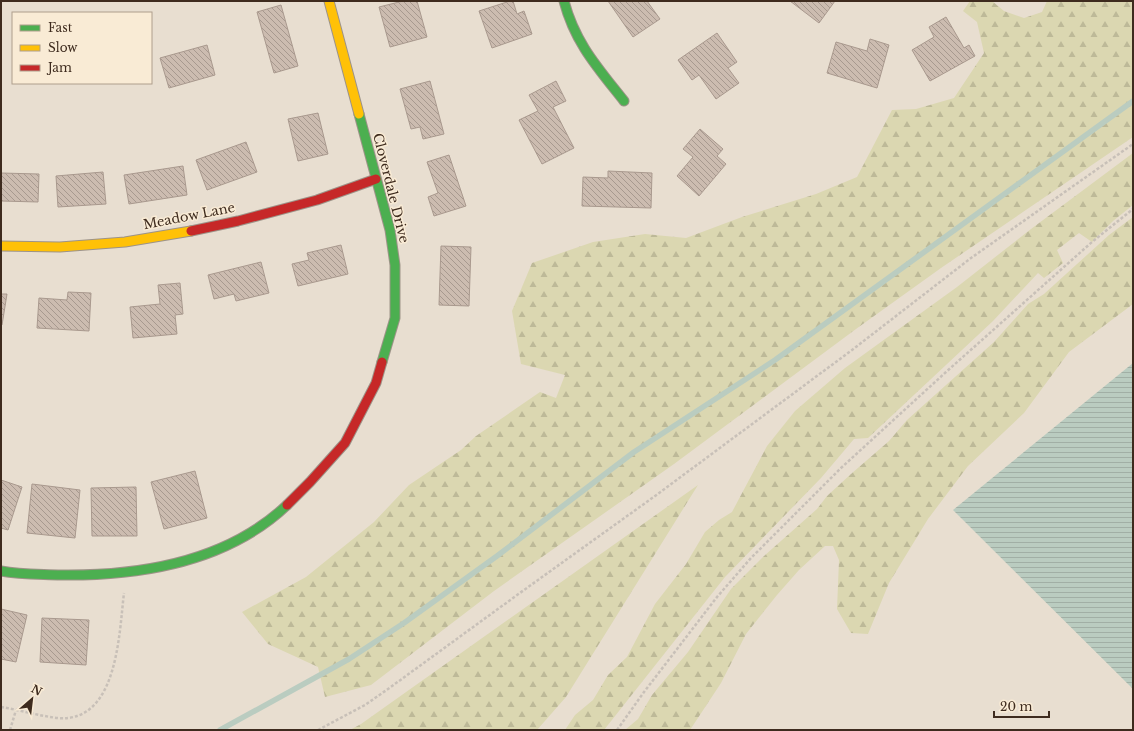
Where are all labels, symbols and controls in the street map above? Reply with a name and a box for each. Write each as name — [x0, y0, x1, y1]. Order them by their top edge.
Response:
legend — [12, 12, 152, 84]
text: Fast — [48, 20, 73, 35]
text: Slow — [48, 40, 78, 55]
text: Jam — [46, 60, 72, 75]
street label: Cloverdale Drive — [369, 131, 413, 245]
street label: Meadow Lane — [142, 199, 236, 233]
north arrow — [12, 679, 52, 719]
text: N — [29, 682, 45, 699]
scale bar — [994, 693, 1049, 719]
text: 20 m — [1000, 699, 1032, 714]

